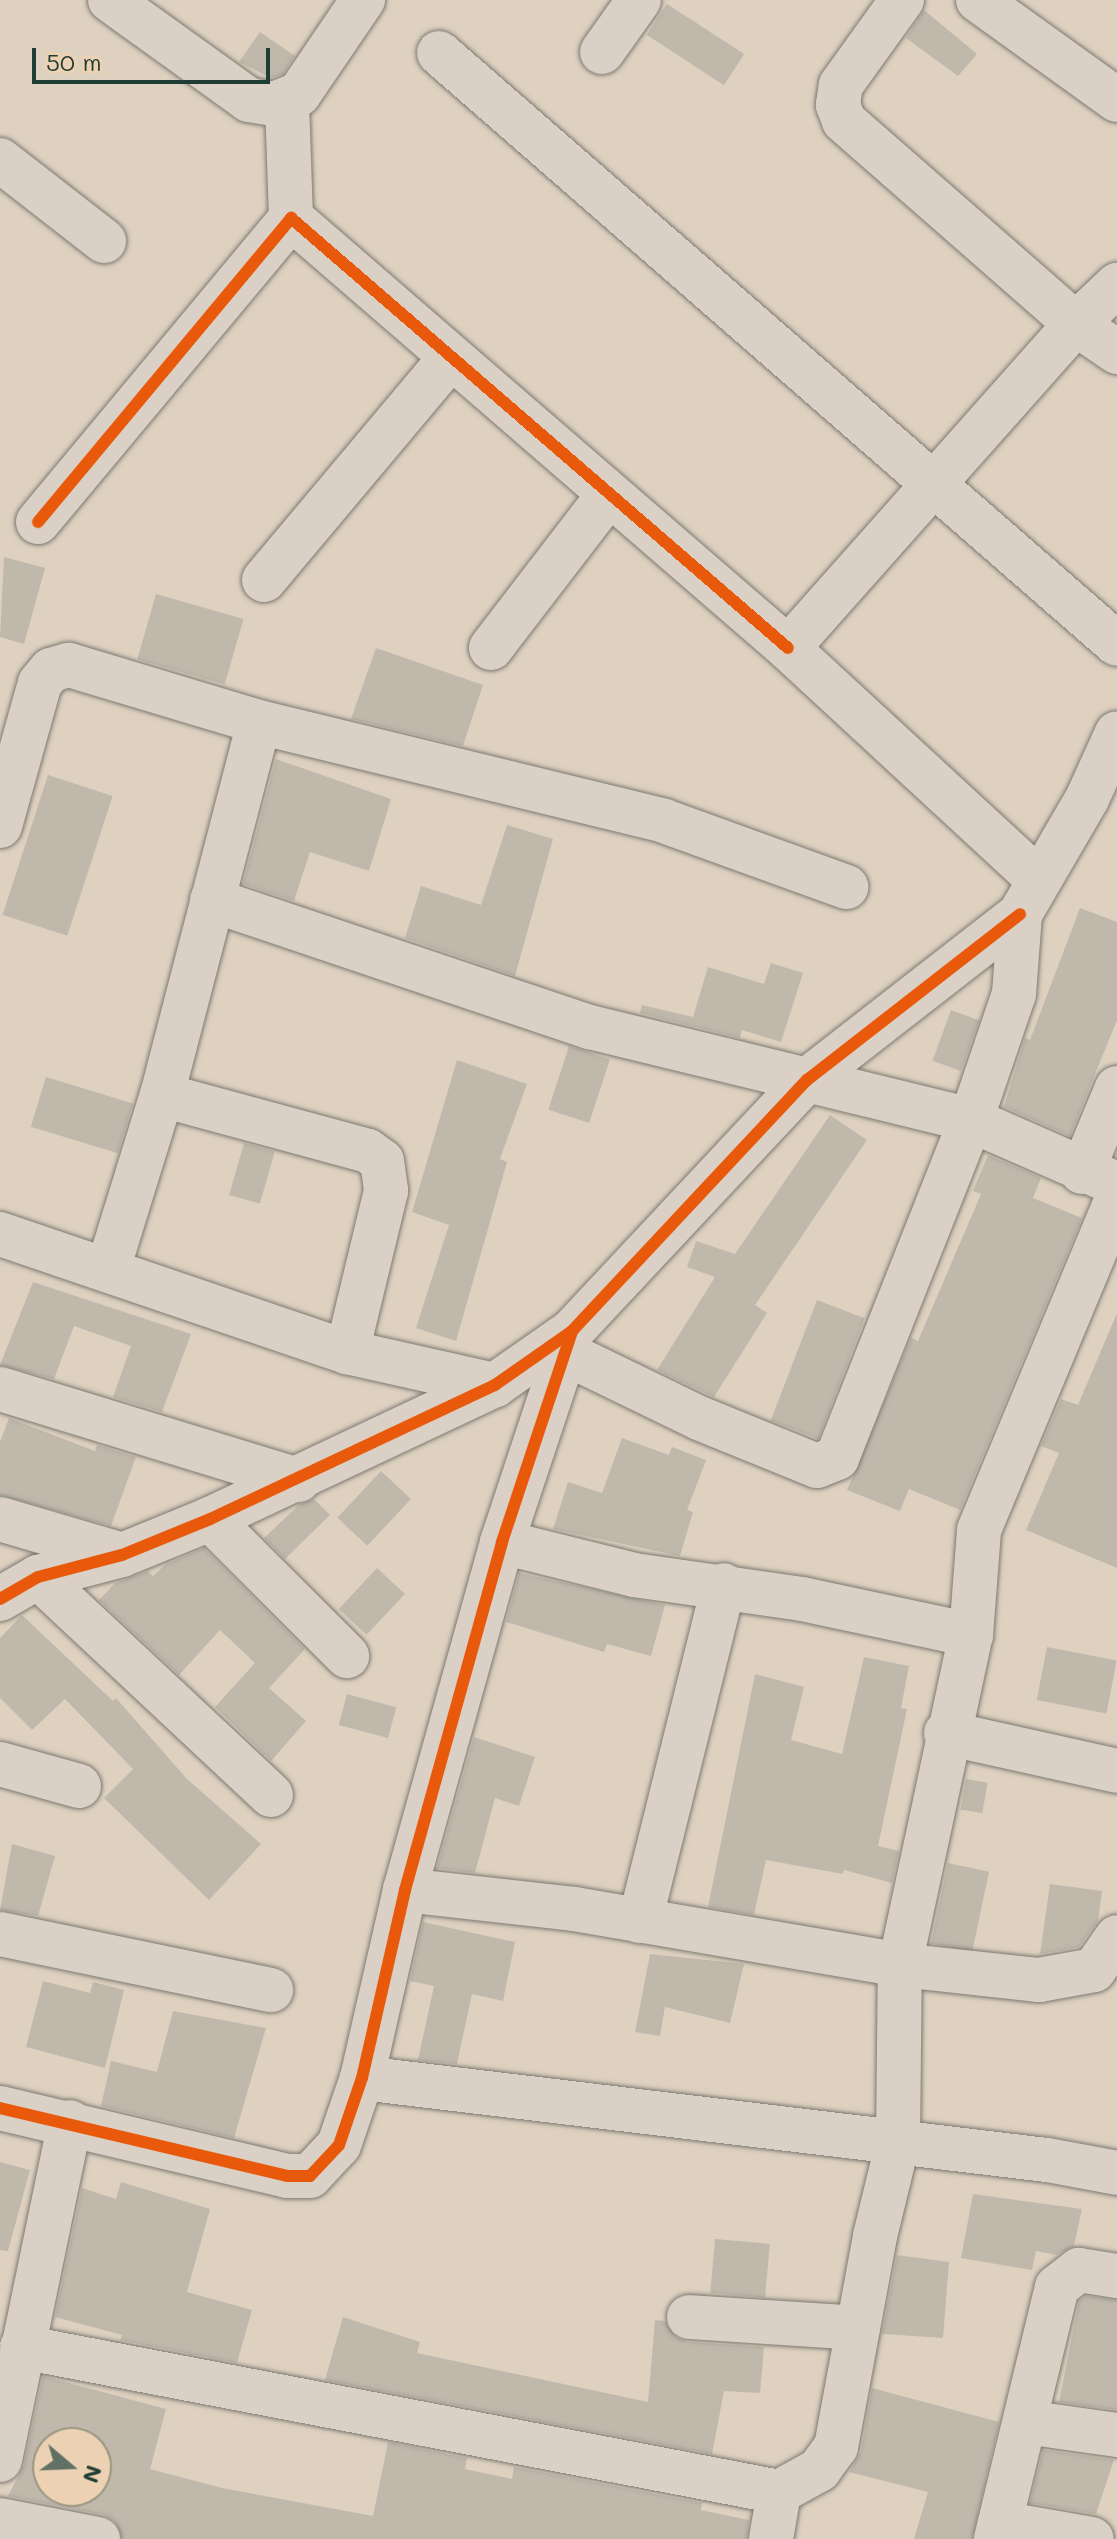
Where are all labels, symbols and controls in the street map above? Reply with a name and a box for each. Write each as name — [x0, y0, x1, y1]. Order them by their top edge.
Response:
scale bar — [36, 32, 274, 82]
text: 50 m — [46, 46, 102, 77]
north arrow — [32, 2427, 112, 2507]
text: N — [77, 2462, 110, 2487]

